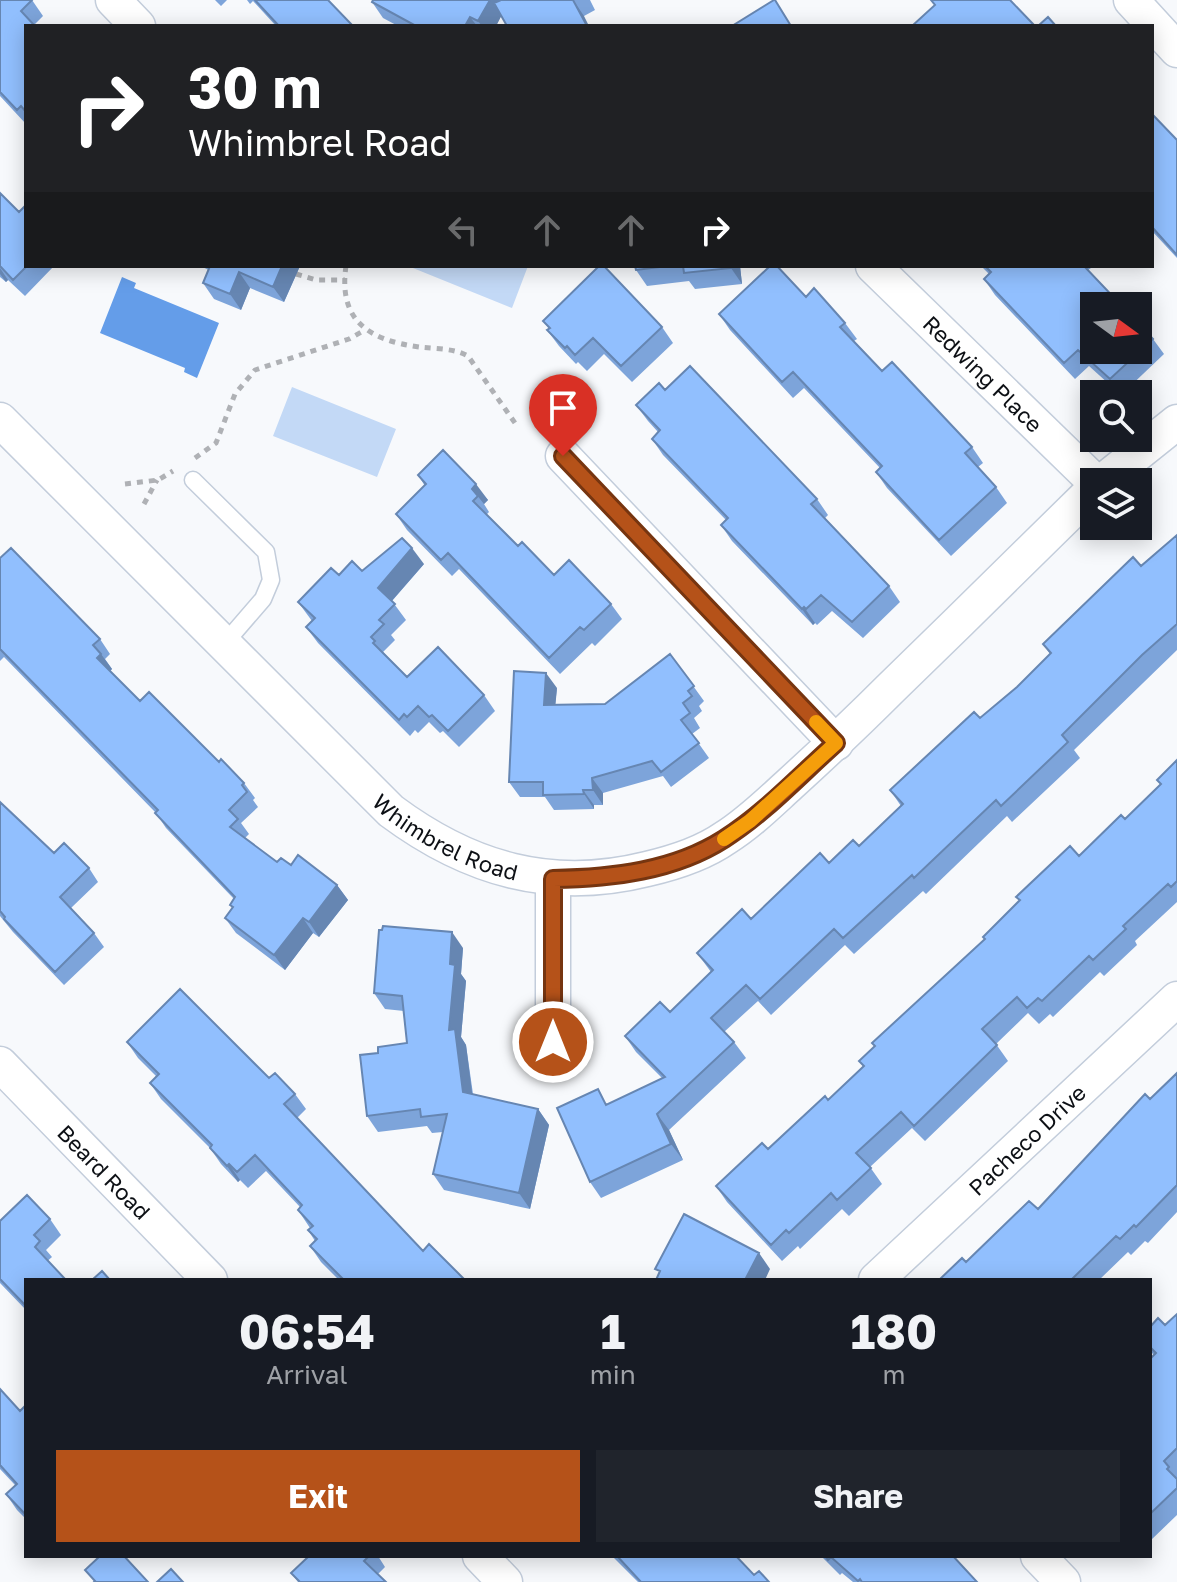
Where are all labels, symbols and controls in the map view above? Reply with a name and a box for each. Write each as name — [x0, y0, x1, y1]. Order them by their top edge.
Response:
text: 30 m — [188, 53, 322, 120]
icon: right — [56, 56, 160, 160]
text: Whimbrel Road — [188, 121, 452, 164]
icon: left — [441, 208, 485, 252]
icon: ahead — [525, 208, 569, 252]
icon: ahead — [609, 208, 653, 252]
icon: right — [693, 208, 737, 252]
north arrow — [1080, 292, 1152, 364]
map controls — [1080, 292, 1152, 540]
street label: Redwing Place — [918, 309, 1049, 437]
pin — [529, 374, 597, 456]
button: search — [1080, 380, 1152, 452]
icon: arrive — [541, 386, 585, 430]
button: layers — [1080, 468, 1152, 540]
street label: Whimbrel Road — [368, 788, 521, 885]
position arrow — [511, 1000, 595, 1084]
street label: Pacheco Drive — [962, 1078, 1091, 1201]
street label: Beard Road — [53, 1119, 157, 1224]
text: 06:54 — [239, 1302, 375, 1360]
text: 1 — [600, 1302, 625, 1360]
text: 180 — [851, 1302, 937, 1360]
text: Arrival — [266, 1359, 348, 1390]
text: min — [590, 1359, 636, 1390]
text: m — [882, 1359, 905, 1390]
button: Exit — [56, 1450, 580, 1542]
button: Share — [596, 1450, 1120, 1542]

